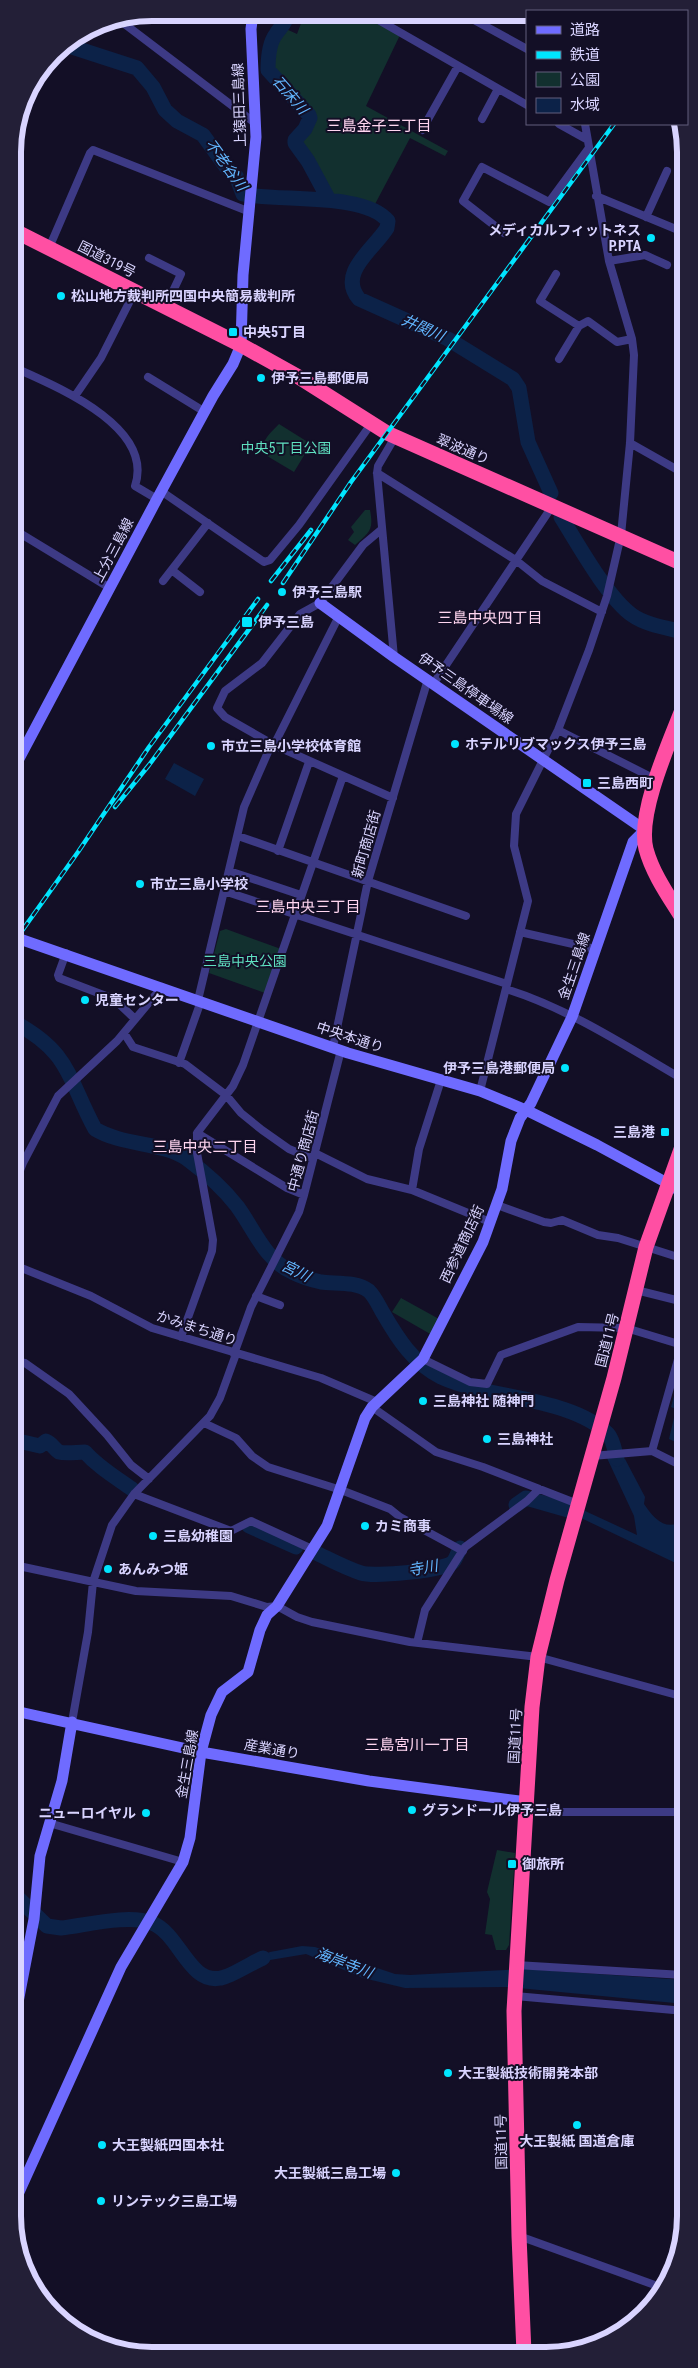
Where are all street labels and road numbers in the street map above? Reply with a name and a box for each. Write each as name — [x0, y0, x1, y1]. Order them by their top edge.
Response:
street label: 上猿田三島線 — [230, 63, 248, 147]
street label: 国道319号 — [75, 238, 139, 280]
street label: 翠波通り — [434, 431, 492, 467]
street label: 上分三島線 — [90, 515, 136, 585]
street label: 伊予三島停車場線 — [416, 649, 516, 727]
street label: 新町商店街 — [349, 808, 383, 880]
street label: 金生三島線 — [555, 930, 593, 1002]
street label: 中央本通り — [314, 1019, 386, 1055]
street label: 中通り商店街 — [284, 1108, 322, 1194]
street label: 西参道商店街 — [437, 1203, 487, 1285]
street label: かみまち通り — [155, 1307, 239, 1349]
street label: 国道11号 — [592, 1311, 622, 1369]
street label: 国道11号 — [506, 1708, 524, 1764]
street label: 金生三島線 — [173, 1728, 201, 1800]
street label: 産業通り — [243, 1736, 301, 1762]
street label: 国道11号 — [493, 2114, 509, 2170]

